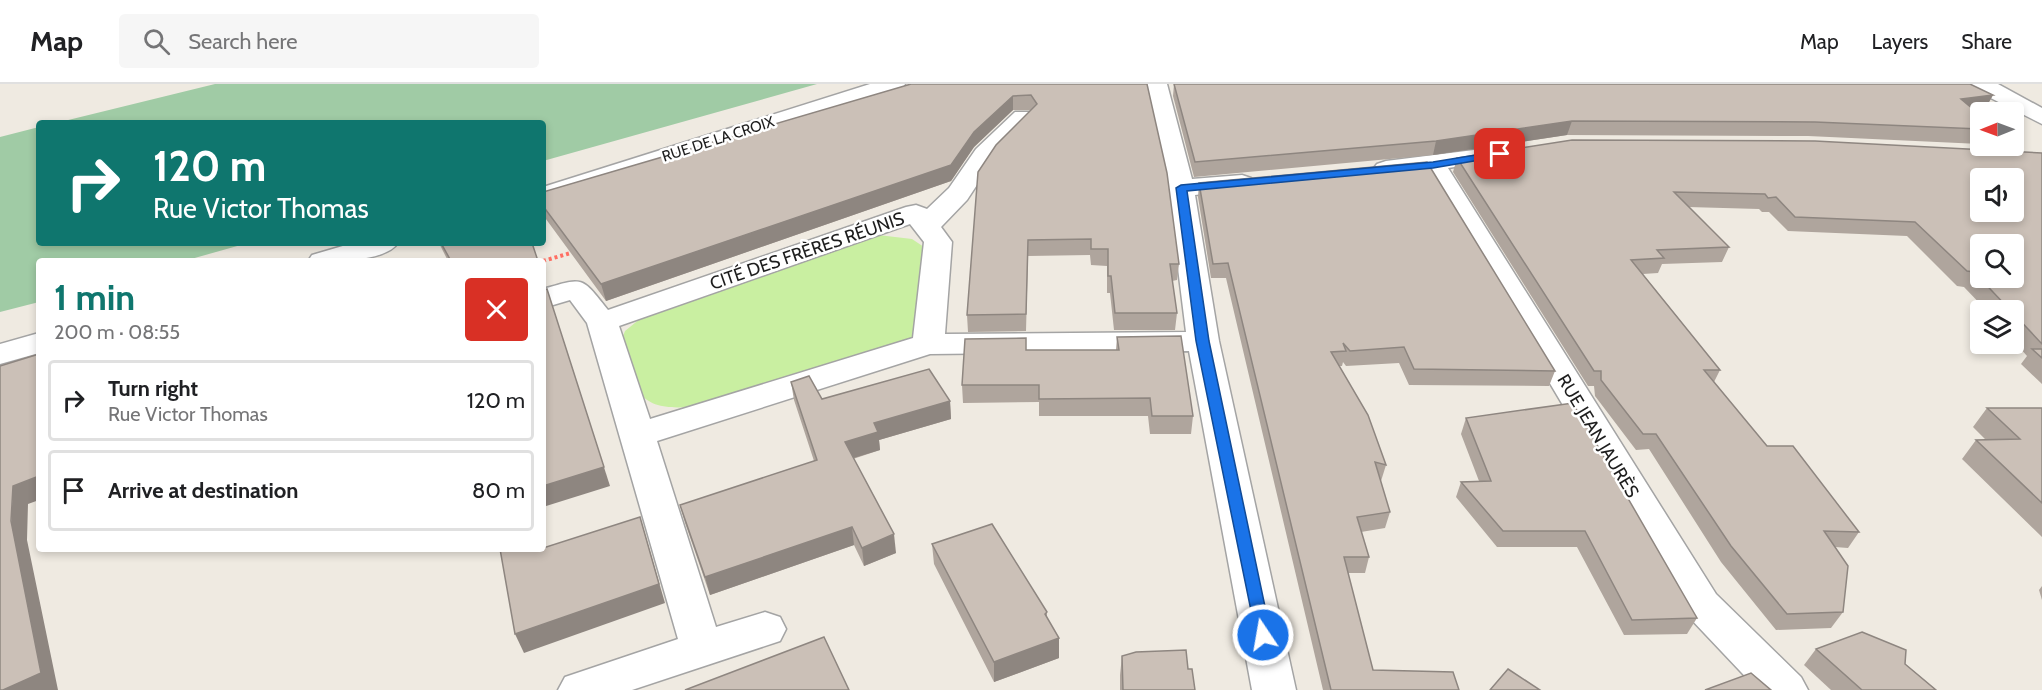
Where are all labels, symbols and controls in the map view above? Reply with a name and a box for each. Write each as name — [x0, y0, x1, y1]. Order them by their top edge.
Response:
search box — [119, 14, 539, 68]
text: Map — [30, 24, 83, 58]
icon: search — [140, 25, 173, 58]
text: Search here — [188, 28, 297, 55]
text: Map — [1800, 29, 1839, 54]
text: Layers — [1872, 29, 1928, 54]
text: Share — [1961, 29, 2012, 54]
north arrow — [1970, 102, 2024, 156]
map controls — [1970, 102, 2024, 354]
street label: RUE DE LA CROIX — [660, 112, 776, 166]
pin — [1474, 128, 1525, 179]
icon: arrive — [1483, 137, 1516, 170]
text: 120 m — [153, 140, 266, 192]
icon: right — [54, 144, 132, 222]
button: sound — [1970, 168, 2024, 222]
text: Rue Victor Thomas — [153, 192, 369, 225]
street label: CITÉ DES FRÈRES RÉUNIS — [707, 207, 907, 295]
button: search — [1970, 234, 2024, 288]
text: 1 min — [54, 275, 135, 319]
button: close — [465, 278, 528, 341]
button: layers — [1970, 300, 2024, 354]
text: 200 m · 08:55 — [54, 320, 180, 344]
street label: RUE JEAN JAURÈS — [1553, 370, 1643, 502]
text: Turn right — [108, 375, 198, 402]
icon: right — [57, 384, 90, 417]
text: 120 m — [467, 387, 525, 414]
text: Rue Victor Thomas — [108, 402, 268, 426]
icon: arrive — [57, 474, 90, 507]
text: Arrive at destination — [108, 477, 298, 504]
text: 80 m — [472, 477, 525, 504]
position arrow — [1231, 603, 1295, 667]

